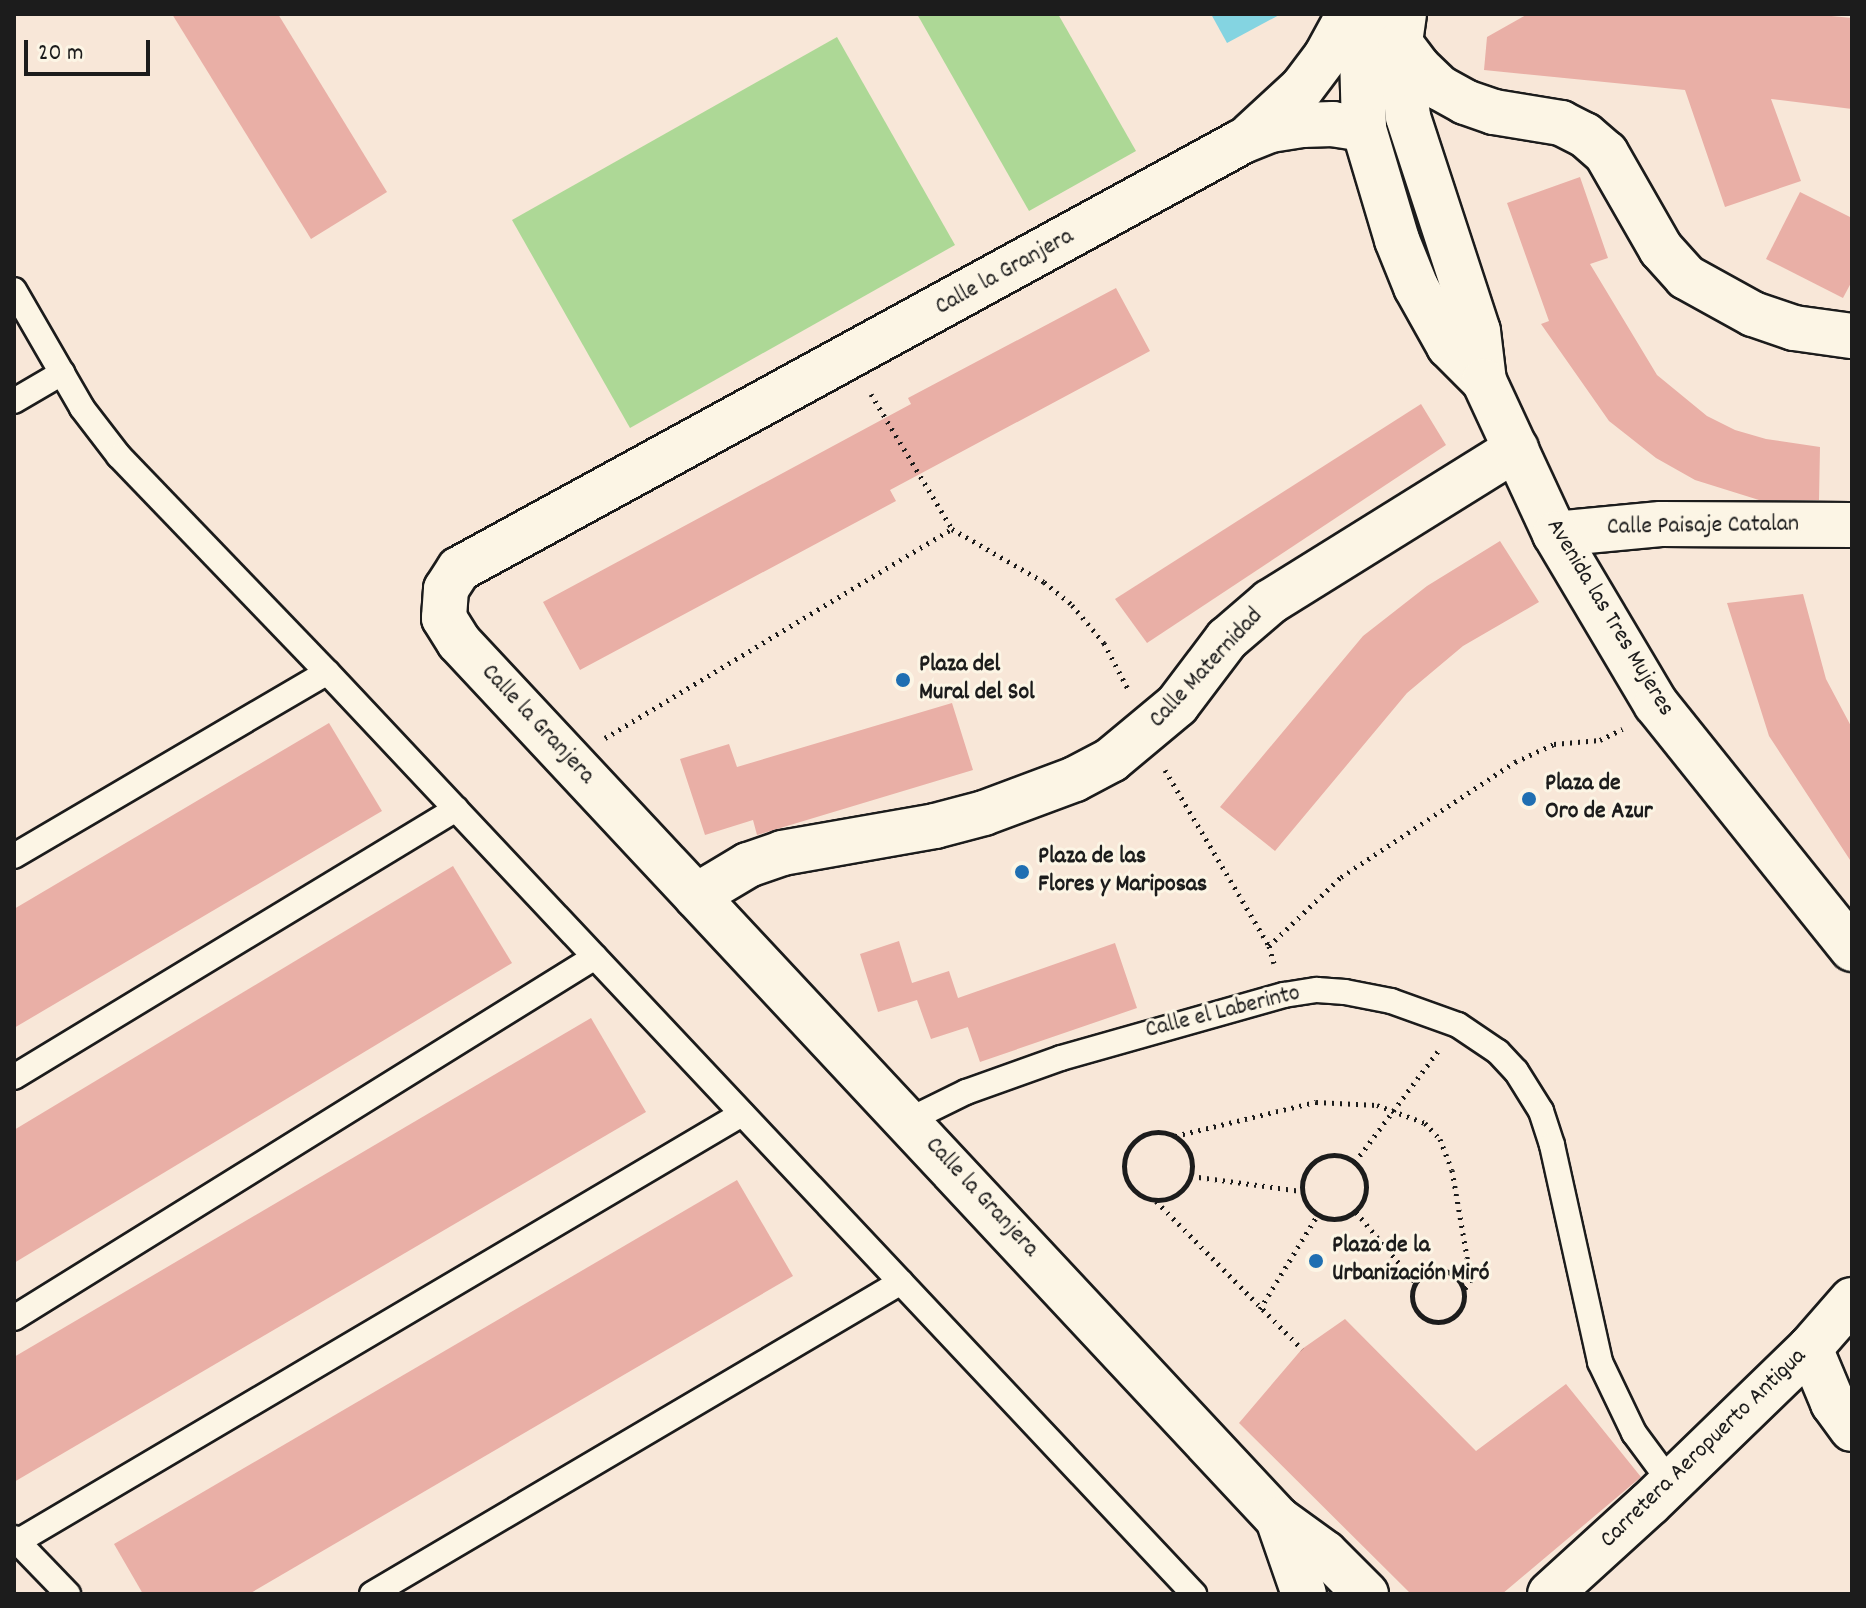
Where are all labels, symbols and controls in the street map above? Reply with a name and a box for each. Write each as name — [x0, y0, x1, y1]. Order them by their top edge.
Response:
scale bar — [28, 24, 154, 74]
text: 20 m — [38, 37, 84, 71]
street label: Calle la Granjera — [931, 223, 1079, 323]
street label: Calle Paisaje Catalan — [1607, 511, 1799, 543]
street label: Avenida las Tres Mujeres — [1539, 514, 1679, 722]
street label: Calle Maternidad — [1144, 603, 1270, 735]
place label: Plaza del Mural del Sol — [919, 652, 1035, 708]
street label: Calle la Granjera — [474, 659, 600, 791]
marker: Plaza del Mural del Sol — [894, 671, 912, 689]
place label: Plaza de Oro de Azur — [1545, 771, 1653, 827]
marker: Plaza de Oro de Azur — [1520, 790, 1538, 808]
place label: Plaza de las Flores y Mariposas — [1038, 844, 1207, 900]
marker: Plaza de las Flores y Mariposas — [1013, 863, 1031, 881]
street label: Calle el Laberinto — [1143, 980, 1303, 1046]
street label: Calle la Granjera — [918, 1132, 1044, 1264]
place label: Plaza de la Urbanización Miró — [1332, 1233, 1489, 1289]
marker: Plaza de la Urbanización Miró — [1307, 1252, 1325, 1270]
street label: Carretera Aeropuerto Antigua — [1595, 1343, 1813, 1555]

